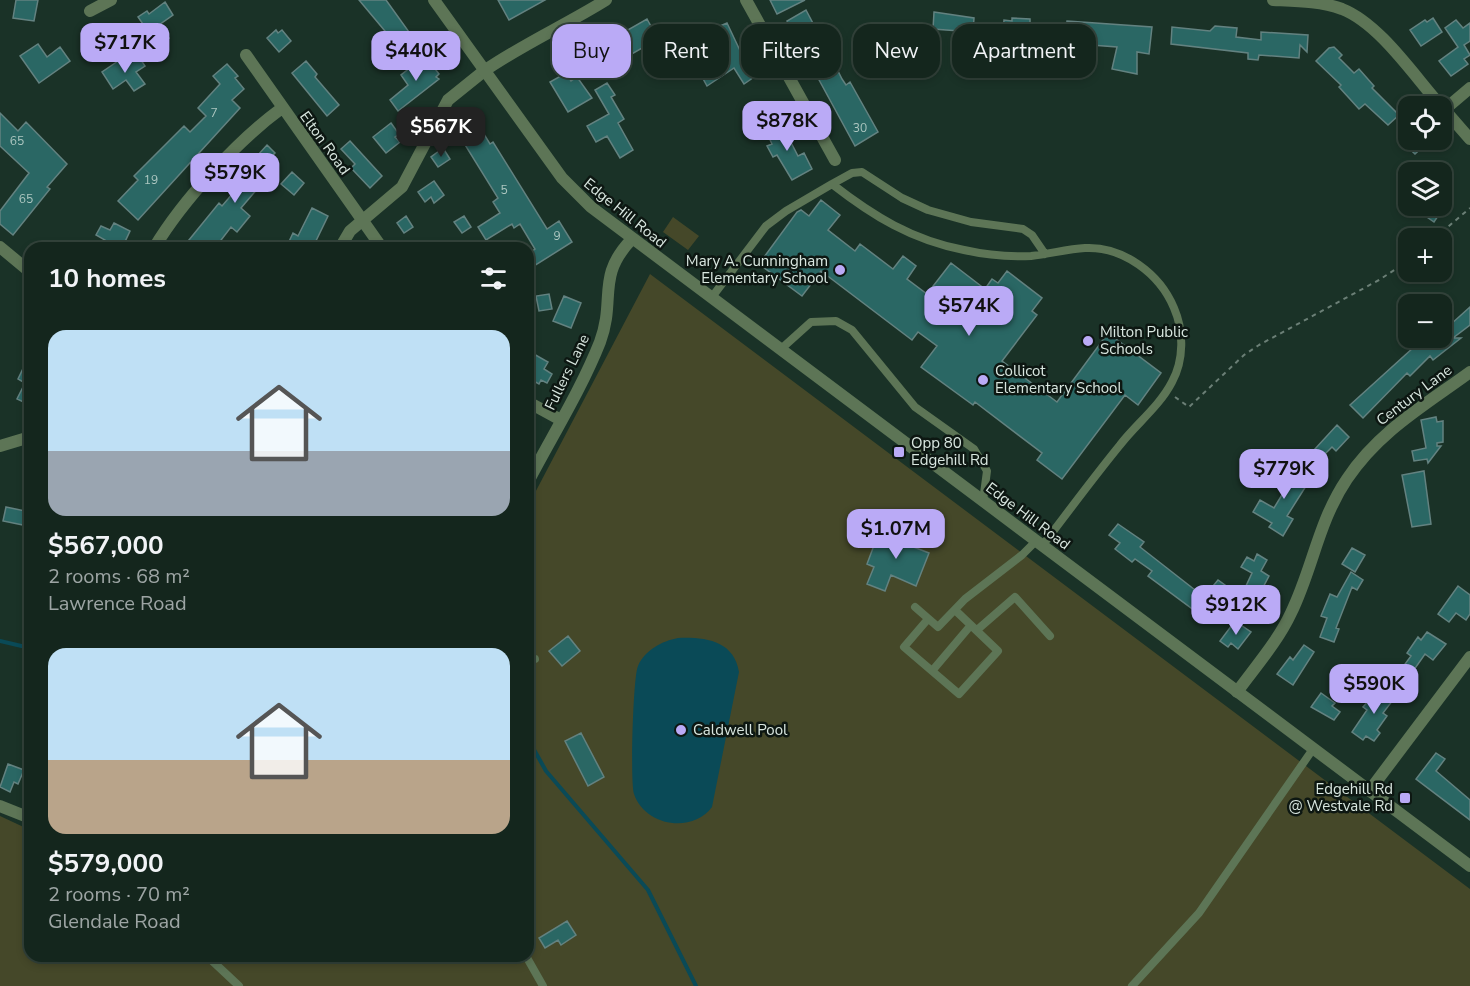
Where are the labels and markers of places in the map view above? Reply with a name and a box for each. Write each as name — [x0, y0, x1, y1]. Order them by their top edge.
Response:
pin: $717K — [83, 23, 167, 74]
pin: $440K — [374, 31, 458, 82]
pin: $878K — [745, 101, 829, 152]
pin: $567K — [399, 107, 483, 158]
pin: $579K — [193, 153, 277, 204]
place label: Mary A. Cunningham Elementary School — [686, 251, 829, 288]
marker: Mary A. Cunningham Elementary School — [833, 263, 847, 277]
pin: $574K — [927, 286, 1011, 337]
place label: Milton Public Schools — [1100, 322, 1188, 359]
marker: Milton Public Schools — [1081, 334, 1095, 348]
place label: Collicot Elementary School — [995, 361, 1122, 398]
marker: Collicot Elementary School — [976, 373, 990, 387]
place label: Opp 80 Edgehill Rd — [911, 433, 989, 470]
marker: Opp 80 Edgehill Rd — [892, 445, 906, 459]
pin: $779K — [1242, 449, 1326, 500]
pin: $1.07M — [847, 509, 945, 560]
pin: $912K — [1194, 585, 1278, 636]
pin: $590K — [1332, 664, 1416, 715]
place label: Caldwell Pool — [693, 720, 788, 740]
marker: Caldwell Pool — [674, 723, 688, 737]
place label: Edgehill Rd @ Westvale Rd — [1289, 779, 1393, 816]
marker: Edgehill Rd @ Westvale Rd — [1398, 791, 1412, 805]

